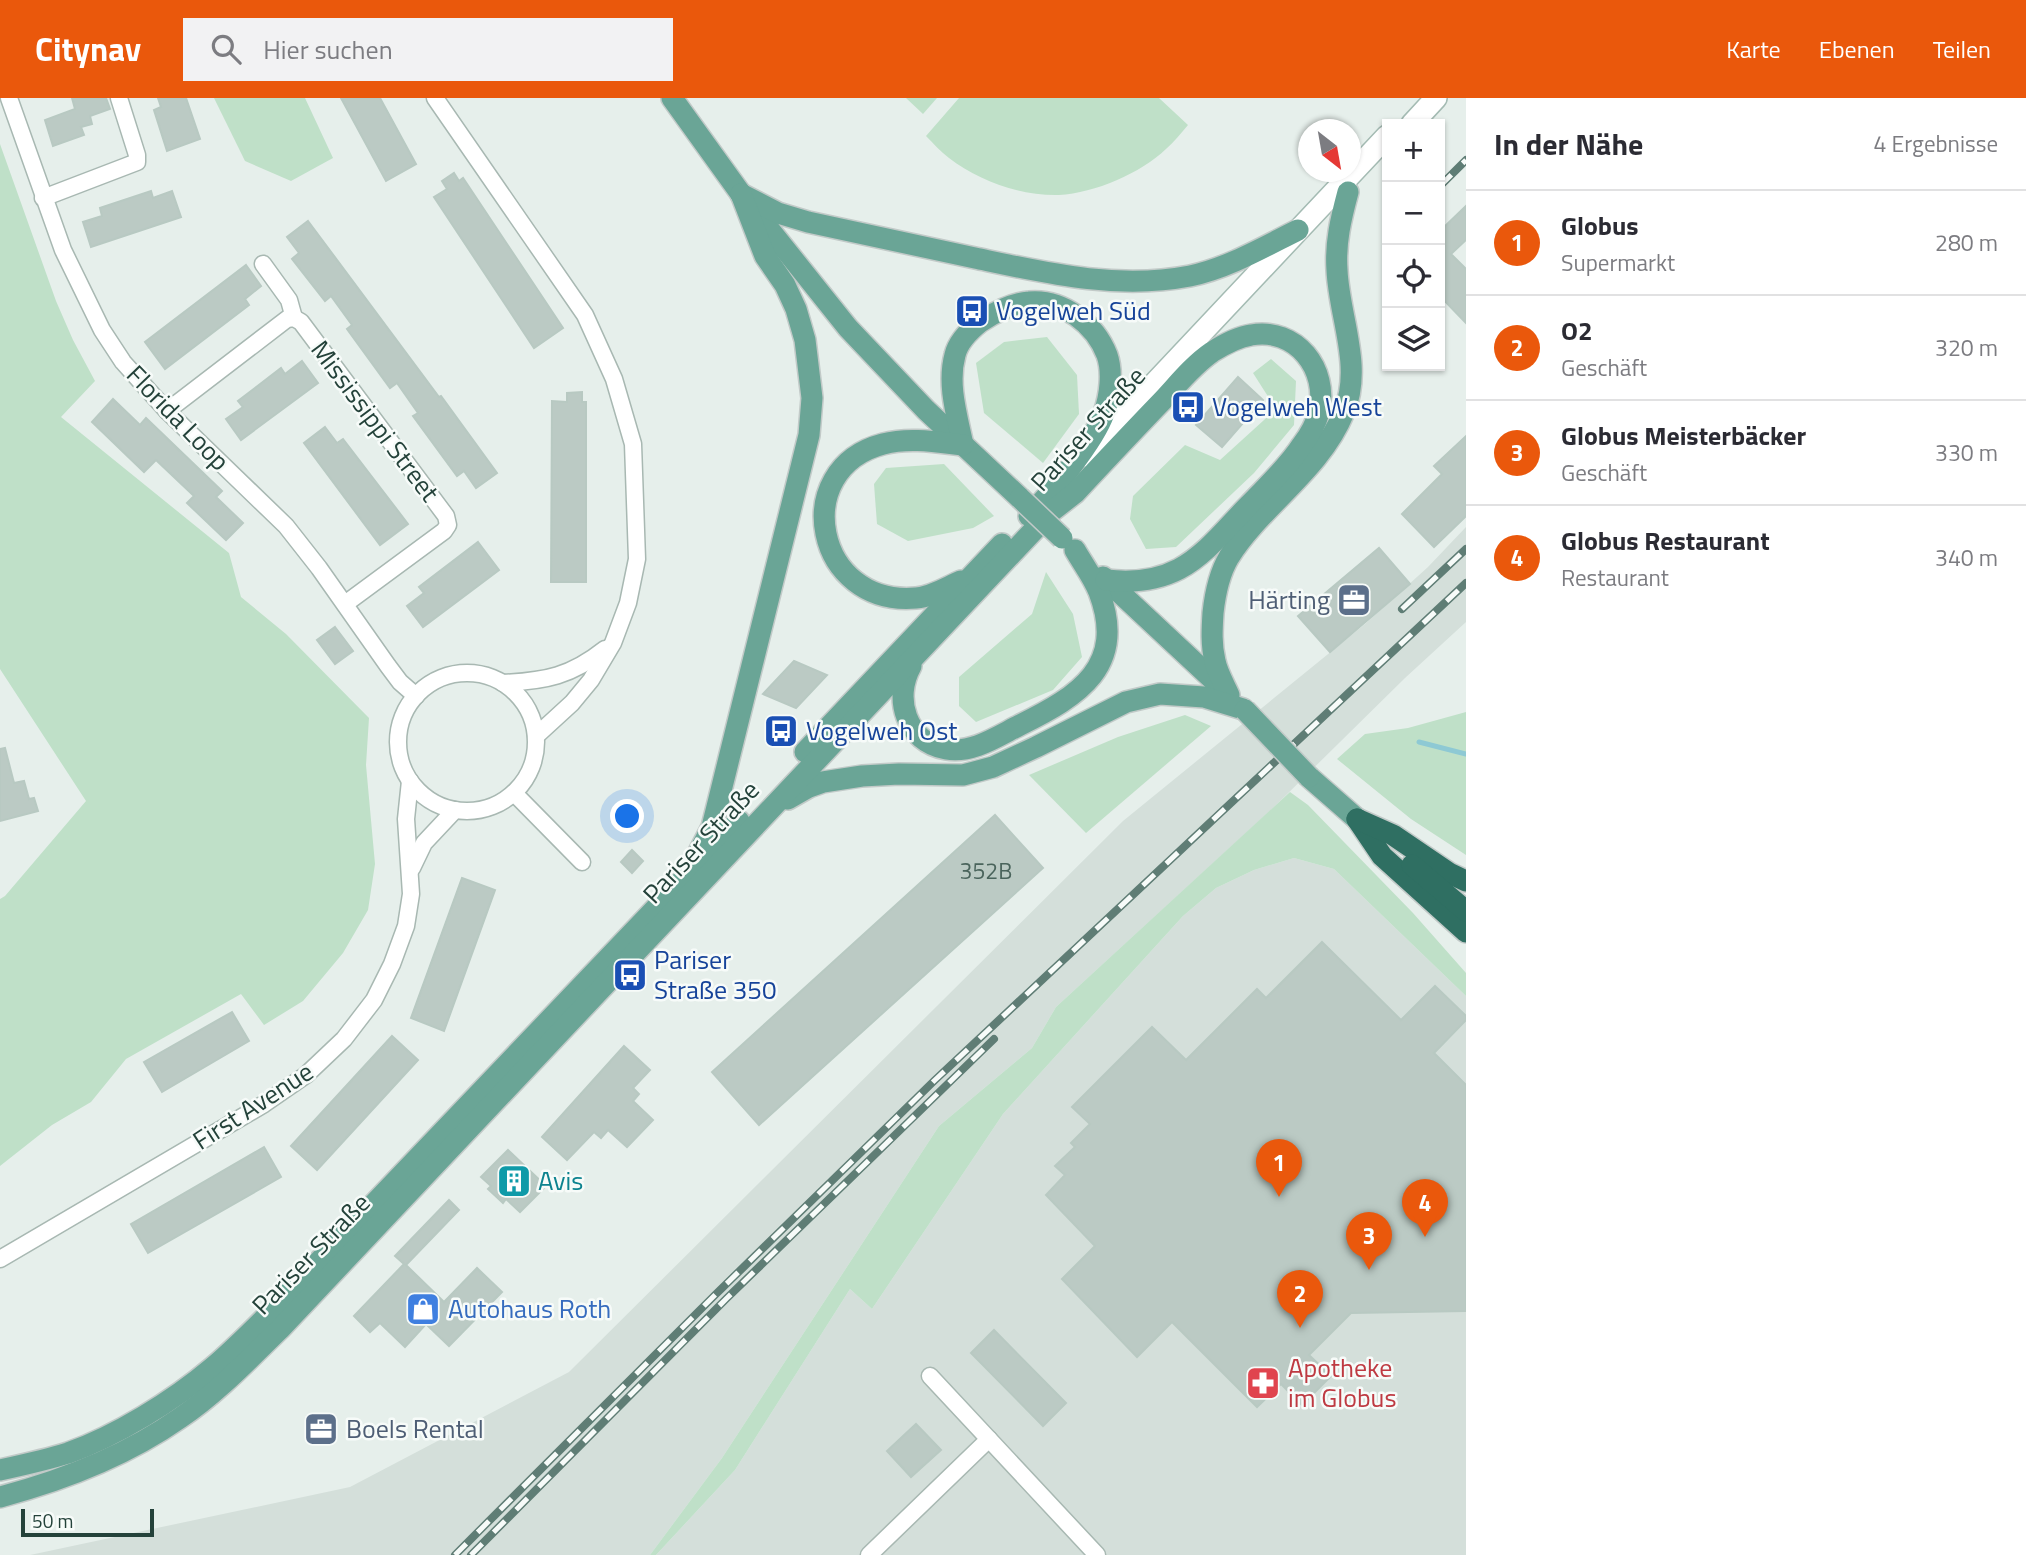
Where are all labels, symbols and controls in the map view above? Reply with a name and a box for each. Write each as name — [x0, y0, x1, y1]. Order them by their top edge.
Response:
search box — [183, 18, 673, 81]
text: Citynav — [35, 24, 141, 74]
icon: search — [207, 30, 245, 68]
text: Hier suchen — [263, 30, 393, 69]
text: Karte — [1726, 31, 1781, 67]
text: Ebenen — [1819, 31, 1895, 67]
text: Teilen — [1933, 31, 1991, 67]
north arrow — [1298, 119, 1361, 182]
map controls — [1382, 119, 1445, 371]
button: + — [1382, 119, 1445, 182]
text: In der Nähe — [1494, 121, 1643, 167]
text: 4 Ergebnisse — [1874, 126, 1998, 161]
button: − — [1382, 182, 1445, 245]
text: Globus — [1561, 206, 1639, 245]
text: 1 — [1511, 225, 1523, 260]
text: 280 m — [1935, 225, 1998, 260]
button: locate — [1382, 245, 1445, 308]
text: Supermarkt — [1561, 245, 1675, 280]
place label: Vogelweh Süd — [996, 291, 1151, 330]
bus stop icon: Vogelweh Süd — [953, 292, 991, 330]
button: layers — [1382, 308, 1445, 371]
text: O2 — [1561, 311, 1593, 350]
text: 2 — [1511, 330, 1523, 365]
text: 320 m — [1935, 330, 1998, 365]
street label: Mississippi Street — [302, 332, 449, 510]
text: Geschäft — [1561, 350, 1647, 385]
street label: Florida Loop — [118, 356, 239, 479]
street label: Pariser Straße — [1021, 358, 1154, 500]
place label: Vogelweh West — [1212, 387, 1382, 426]
bus stop icon: Vogelweh West — [1169, 388, 1207, 426]
text: Globus Meisterbäcker — [1561, 416, 1806, 455]
text: 3 — [1511, 435, 1523, 470]
text: 330 m — [1935, 435, 1998, 470]
text: Geschäft — [1561, 455, 1647, 490]
text: Globus Restaurant — [1561, 521, 1770, 560]
text: 4 — [1511, 540, 1523, 575]
text: 340 m — [1935, 540, 1998, 575]
text: Restaurant — [1561, 560, 1669, 595]
place label: Härting — [1248, 580, 1330, 619]
office icon: Härting — [1335, 581, 1373, 619]
place label: Vogelweh Ost — [806, 711, 957, 750]
bus stop icon: Vogelweh Ost — [762, 712, 800, 750]
street label: Pariser Straße — [633, 771, 768, 912]
your location — [610, 799, 644, 833]
house number: 352B — [960, 853, 1012, 888]
place label: Pariser Straße 350 — [654, 940, 776, 1009]
bus stop icon: Pariser Straße 350 — [611, 956, 649, 994]
street label: First Avenue — [185, 1052, 321, 1159]
pin: 1 — [1256, 1139, 1302, 1197]
place label: Avis — [538, 1161, 583, 1200]
building icon: Avis — [495, 1162, 533, 1200]
pin: 4 — [1402, 1179, 1448, 1237]
street label: Pariser Straße — [242, 1184, 379, 1323]
pin: 3 — [1346, 1212, 1392, 1270]
pin: 2 — [1277, 1270, 1323, 1328]
place label: Autohaus Roth — [448, 1289, 611, 1328]
shop icon: Autohaus Roth — [404, 1290, 442, 1328]
place label: Apotheke im Globus — [1288, 1348, 1396, 1417]
pharmacy icon: Apotheke im Globus — [1244, 1364, 1282, 1402]
place label: Boels Rental — [346, 1409, 484, 1448]
office icon: Boels Rental — [302, 1410, 340, 1448]
scale bar — [21, 1506, 154, 1538]
text: 50 m — [32, 1506, 73, 1535]

